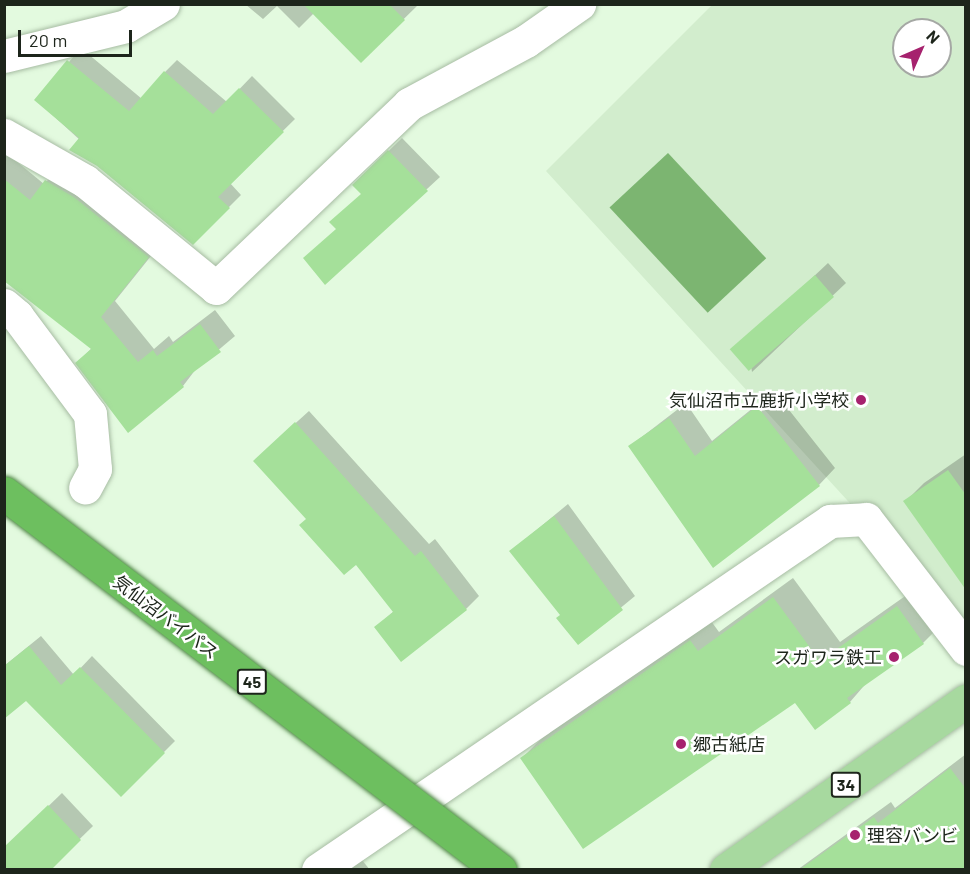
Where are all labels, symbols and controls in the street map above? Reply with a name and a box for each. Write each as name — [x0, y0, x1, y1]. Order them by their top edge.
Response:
scale bar — [21, 18, 135, 56]
north arrow — [892, 18, 952, 78]
text: N — [923, 26, 944, 47]
text: 20 m — [29, 29, 67, 51]
place label: 気仙沼市立鹿折小学校 — [669, 389, 849, 411]
marker: 気仙沼市立鹿折小学校 — [854, 393, 868, 407]
street label: 気仙沼バイパス — [109, 570, 223, 664]
place label: スガワラ鉄工 — [774, 646, 882, 668]
marker: スガワラ鉄工 — [887, 650, 901, 664]
road number: 45 — [236, 669, 268, 695]
place label: 郷古紙店 — [693, 733, 765, 755]
marker: 郷古紙店 — [674, 737, 688, 751]
road number: 34 — [830, 772, 862, 798]
place label: 理容バンビ — [867, 824, 957, 846]
marker: 理容バンビ — [848, 828, 862, 842]

